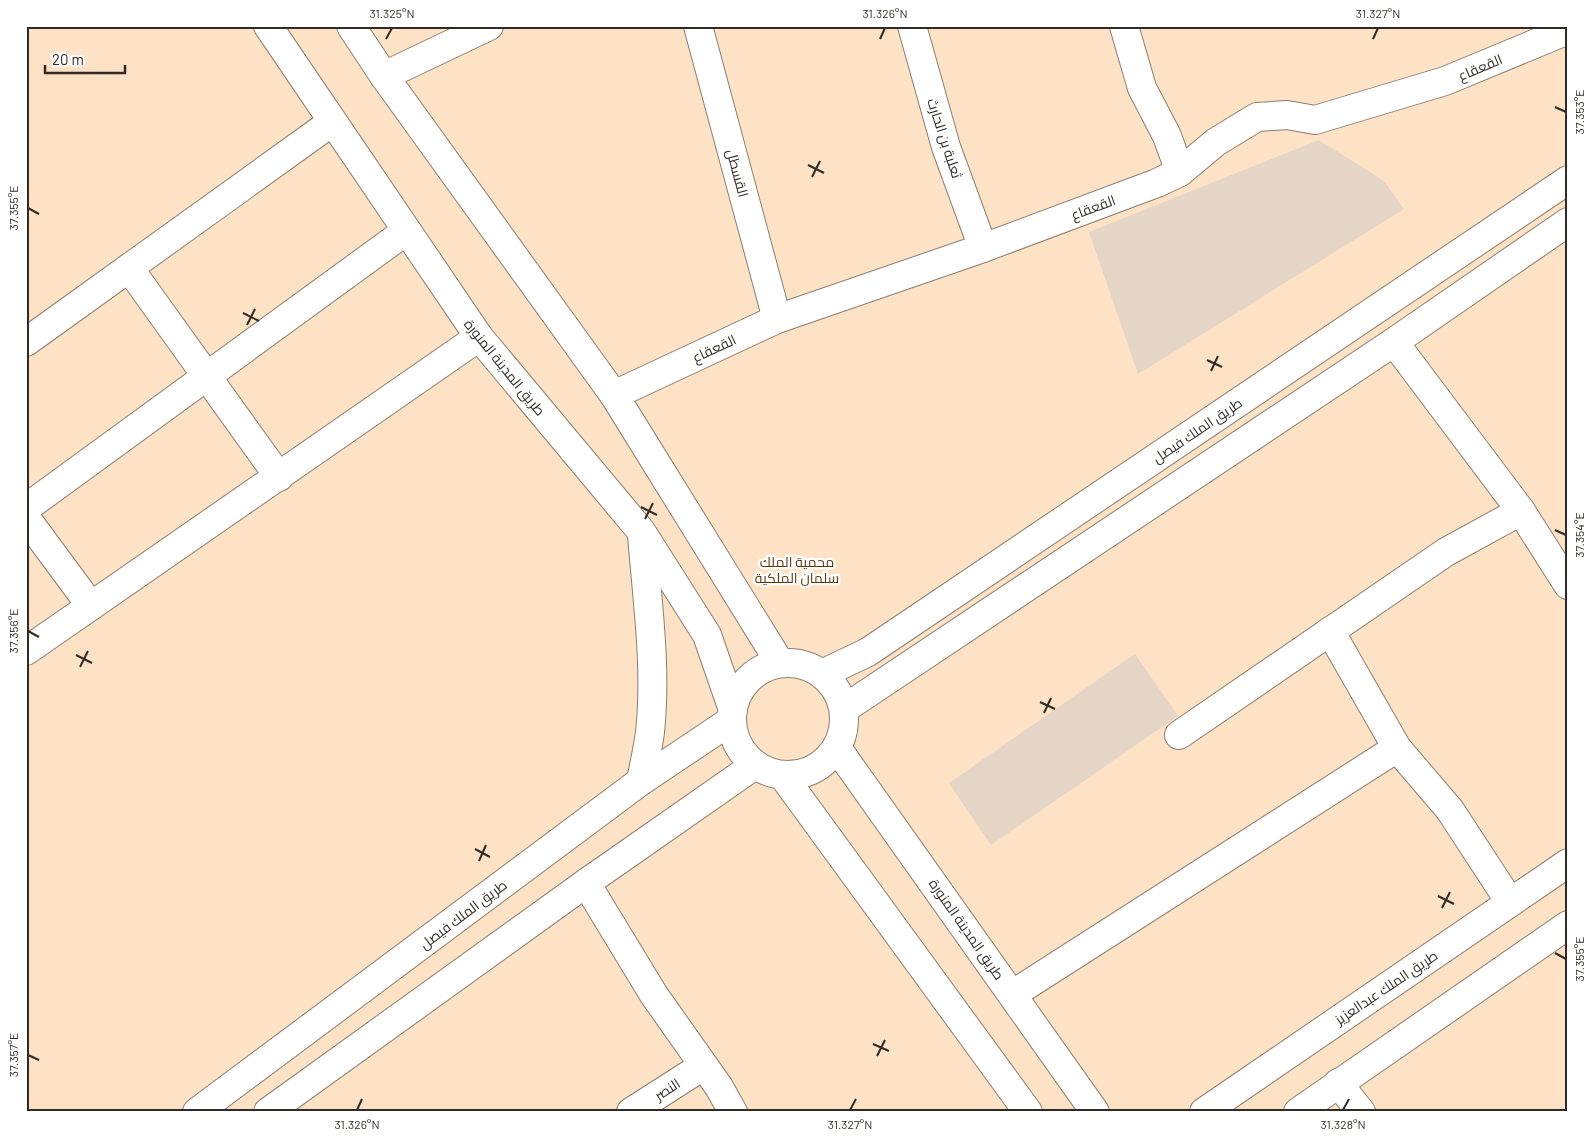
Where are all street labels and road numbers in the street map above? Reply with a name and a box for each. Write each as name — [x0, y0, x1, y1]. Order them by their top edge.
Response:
street label: القعقاع — [1455, 50, 1505, 85]
street label: ثعلبة بن الحارث — [924, 96, 966, 180]
street label: القسطل — [723, 147, 753, 199]
street label: القعقاع — [1068, 191, 1118, 224]
street label: طريق المدينة المنورة — [460, 315, 549, 419]
street label: القعقاع — [689, 331, 739, 366]
street label: طريق الملك فيصل — [1149, 394, 1246, 467]
street label: طريق المدينة المنورة — [925, 875, 1008, 983]
street label: طريق الملك فيصل — [416, 876, 511, 953]
street label: طريق الملك عبدالعزيز — [1331, 946, 1441, 1029]
street label: النصر — [650, 1074, 683, 1104]

